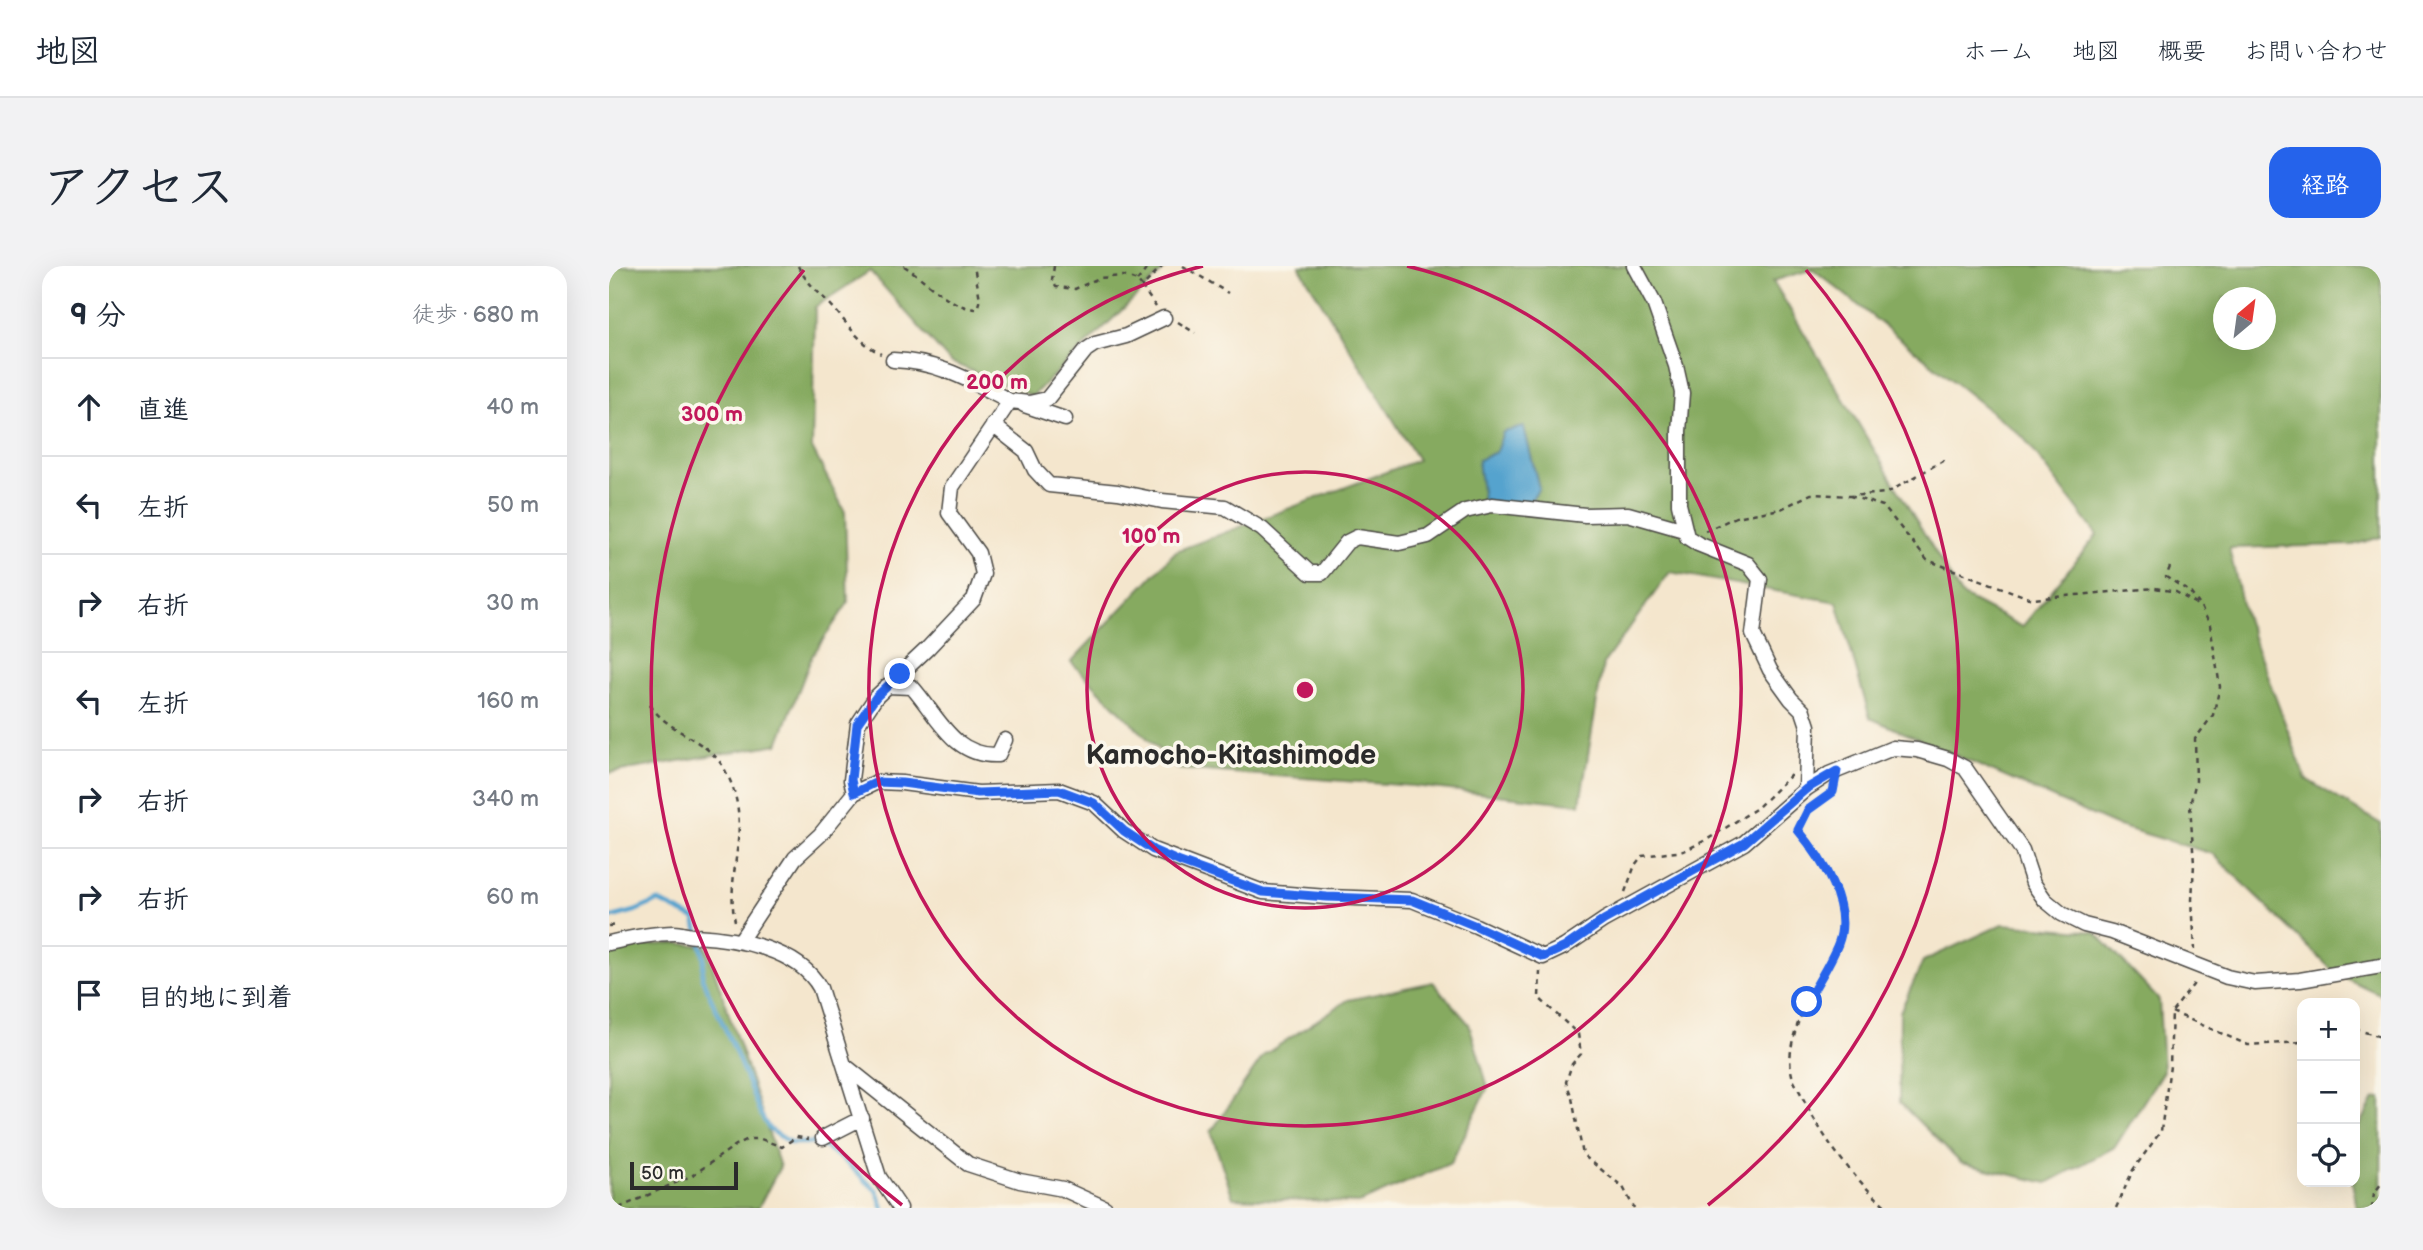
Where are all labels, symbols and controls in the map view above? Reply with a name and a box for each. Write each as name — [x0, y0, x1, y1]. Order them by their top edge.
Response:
text: 地図 — [35, 32, 101, 72]
text: ホーム — [1963, 37, 2034, 66]
text: 地図 — [2072, 37, 2120, 66]
text: 概要 — [2158, 37, 2206, 66]
text: お問い合わせ — [2244, 37, 2388, 66]
button: 経路 — [2269, 147, 2381, 218]
text: アクセス — [42, 159, 235, 218]
north arrow — [2213, 287, 2276, 350]
text: 9 分 — [70, 298, 126, 334]
text: 徒歩 · 680 m — [412, 301, 539, 329]
text: 200 m — [966, 370, 1028, 395]
icon: ahead — [70, 388, 108, 426]
text: 40 m — [486, 393, 539, 421]
text: 直進 — [137, 395, 189, 426]
text: 300 m — [681, 402, 743, 427]
icon: left — [70, 486, 108, 524]
text: 50 m — [487, 491, 539, 519]
text: 左折 — [137, 493, 189, 524]
text: 100 m — [1122, 524, 1180, 549]
icon: right — [70, 584, 108, 622]
text: 30 m — [486, 589, 539, 617]
text: 右折 — [137, 591, 189, 622]
route end — [884, 658, 915, 689]
centre of rings — [1293, 678, 1317, 702]
icon: left — [70, 682, 108, 720]
text: 160 m — [477, 687, 539, 715]
text: 左折 — [137, 689, 189, 720]
district label: Kamocho-Kitashimode — [1086, 739, 1376, 772]
icon: right — [70, 780, 108, 818]
text: 340 m — [472, 785, 539, 813]
text: 右折 — [137, 787, 189, 818]
icon: right — [70, 878, 108, 916]
text: 60 m — [486, 883, 539, 911]
text: 右折 — [137, 885, 189, 916]
icon: arrive — [70, 976, 108, 1014]
text: 目的地に到着 — [137, 983, 293, 1014]
route start — [1791, 986, 1822, 1017]
map controls — [2297, 998, 2360, 1187]
button: + — [2297, 998, 2360, 1061]
button: − — [2297, 1061, 2360, 1124]
button: locate — [2297, 1124, 2360, 1187]
scale bar — [630, 1159, 739, 1191]
text: 50 m — [641, 1162, 684, 1185]

